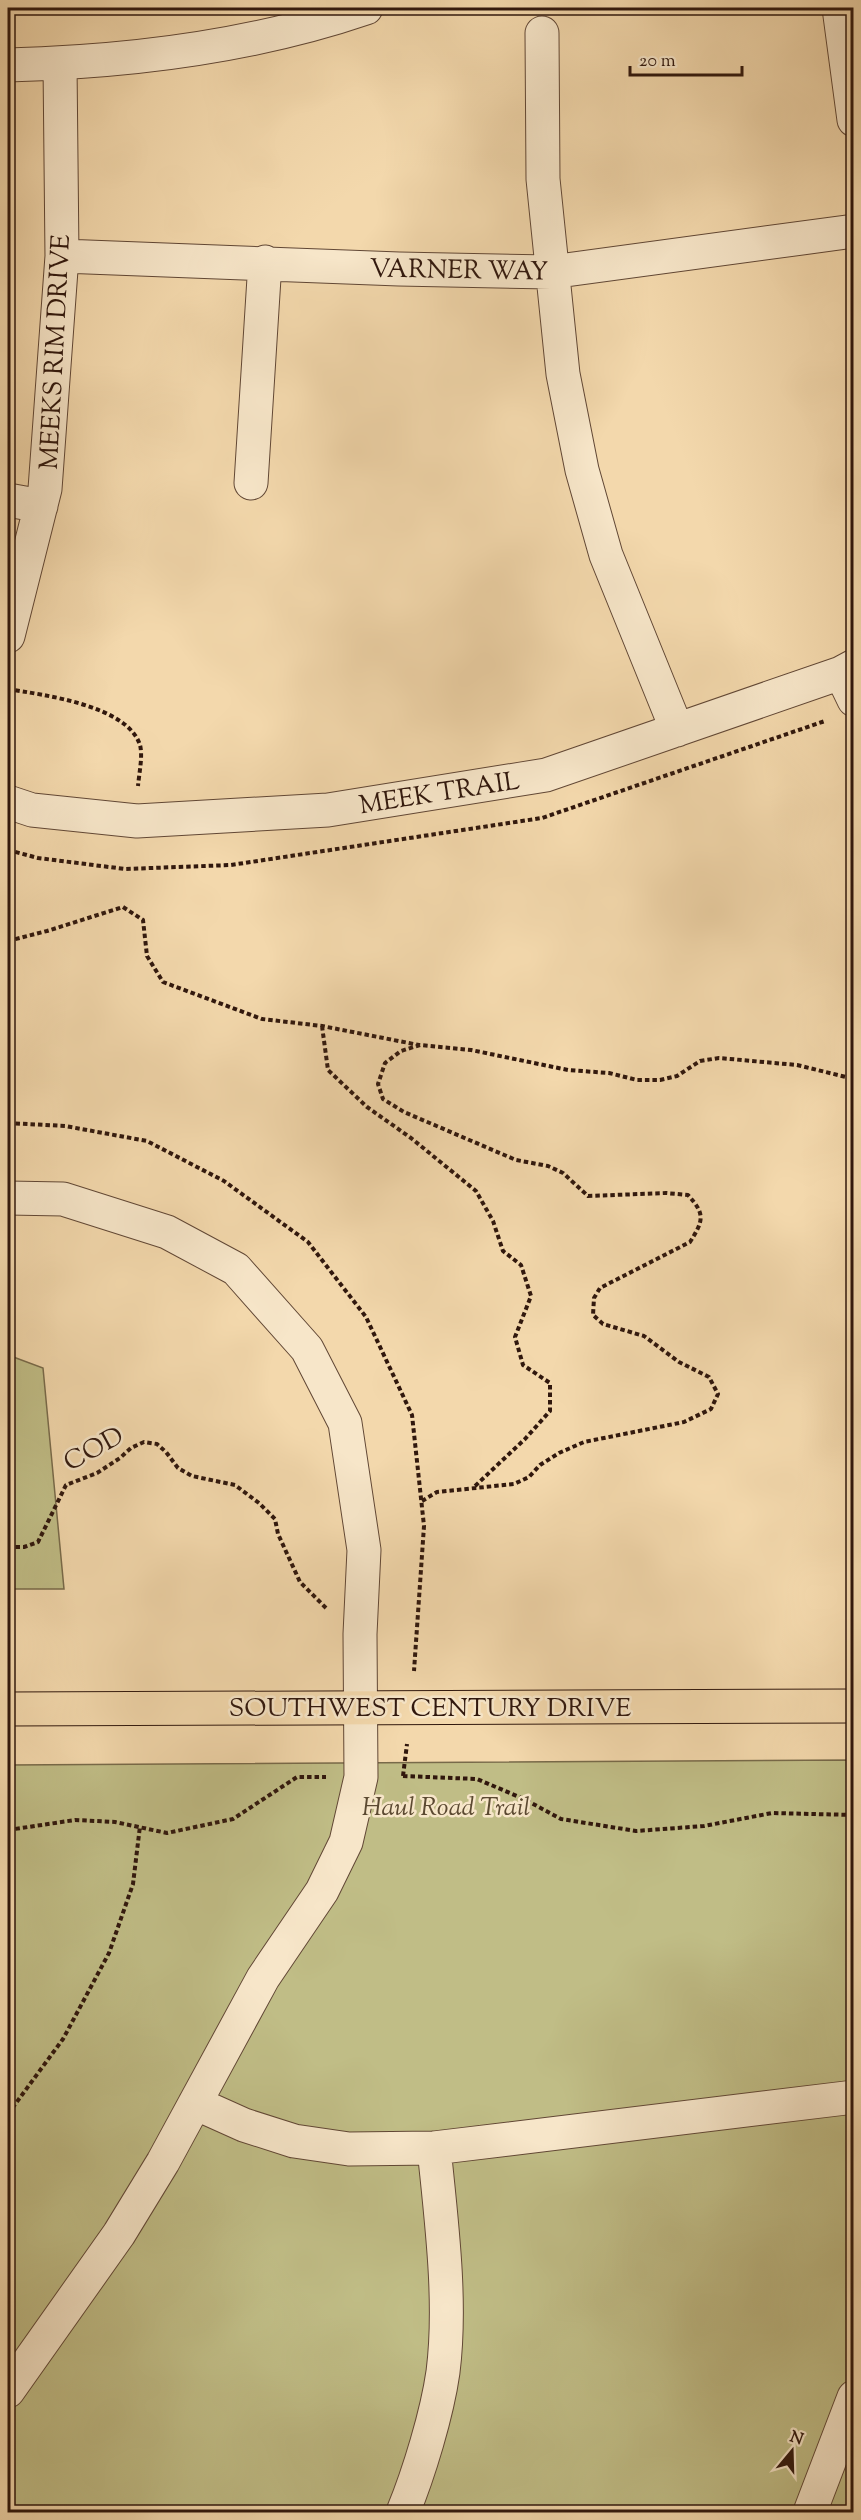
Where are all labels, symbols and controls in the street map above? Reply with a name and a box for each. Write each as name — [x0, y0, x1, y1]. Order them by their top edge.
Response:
scale bar — [630, 39, 742, 77]
text: 20 m — [639, 49, 676, 75]
street label: MEEKS RIM DRIVE — [32, 233, 81, 471]
street label: VARNER WAY — [369, 251, 549, 292]
street label: MEEK TRAIL — [357, 763, 523, 825]
street label: COD — [57, 1419, 131, 1482]
street label: SOUTHWEST CENTURY DRIVE — [229, 1691, 631, 1728]
park label: Haul Road Trail — [362, 1790, 530, 1827]
north arrow — [762, 2421, 822, 2481]
text: N — [786, 2426, 806, 2452]

